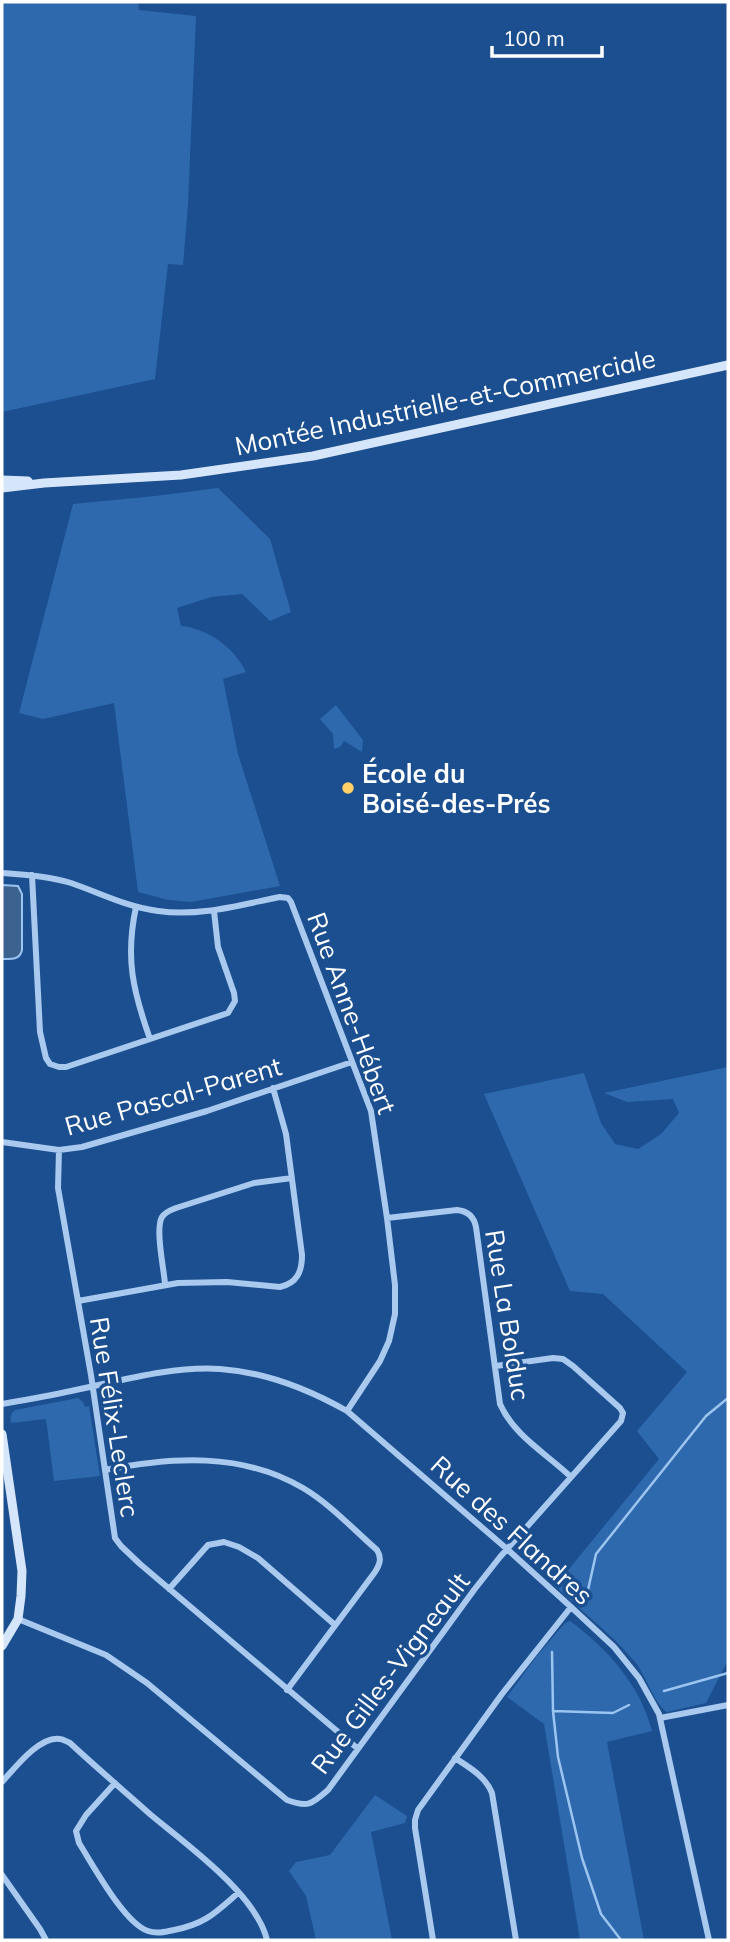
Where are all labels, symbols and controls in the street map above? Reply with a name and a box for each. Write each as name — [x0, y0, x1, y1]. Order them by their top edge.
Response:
scale bar — [492, 14, 602, 58]
text: 100 m — [503, 25, 565, 51]
street label: Montée Industrielle-et-Commerciale — [232, 341, 658, 463]
place label: École du Boisé-des-Prés — [362, 757, 551, 820]
marker: École du Boisé-des-Prés — [340, 780, 356, 796]
street label: Rue Anne-Hébert — [300, 908, 404, 1118]
street label: Rue Pascal-Parent — [61, 1049, 285, 1143]
street label: Rue La Bolduc — [478, 1227, 538, 1403]
street label: Rue Félix-Leclerc — [83, 1314, 147, 1520]
street label: Rue des Flandres — [424, 1449, 600, 1611]
street label: Rue Gilles-Vigneault — [303, 1566, 477, 1780]

